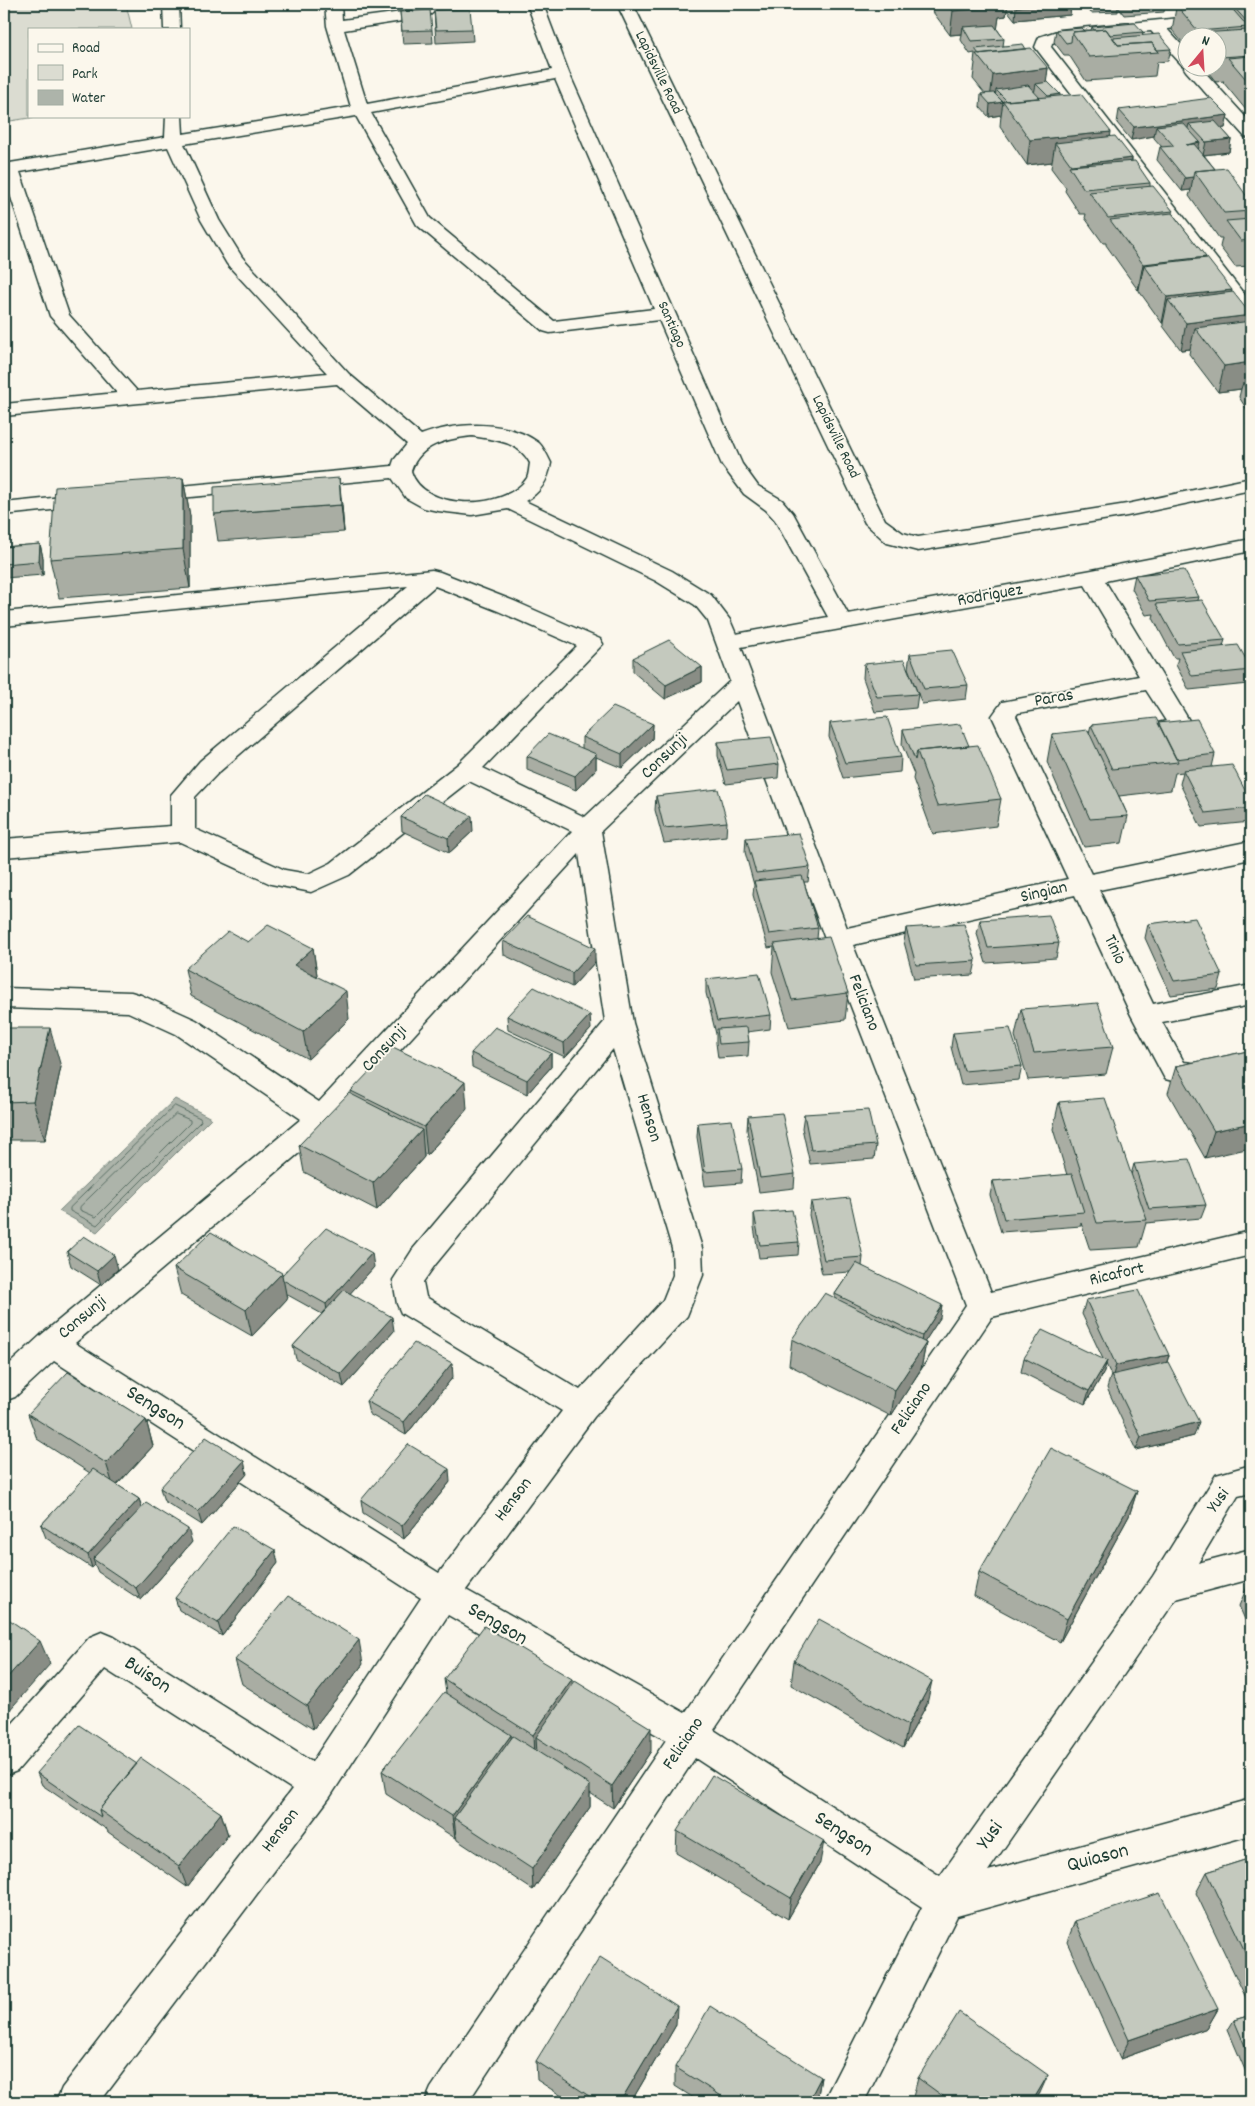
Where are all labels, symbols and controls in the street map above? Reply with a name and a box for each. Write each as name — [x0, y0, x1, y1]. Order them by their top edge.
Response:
legend — [28, 28, 190, 118]
street label: Lapidsville Road — [628, 28, 688, 118]
north arrow — [1178, 28, 1228, 78]
text: N — [1199, 31, 1212, 52]
text: Road — [72, 38, 100, 60]
text: Park — [72, 64, 98, 86]
text: Water — [72, 88, 106, 110]
street label: Santiago — [651, 298, 691, 352]
street label: Lapidsville Road — [805, 392, 865, 482]
street label: Rodriguez — [956, 578, 1025, 614]
street label: Paras — [1032, 683, 1076, 715]
street label: Consunji — [636, 728, 694, 786]
street label: Singian — [1018, 875, 1070, 911]
street label: Tinio — [1096, 931, 1132, 969]
street label: Feliciano — [841, 971, 885, 1035]
street label: Consunji — [356, 1020, 414, 1078]
street label: Henson — [629, 1091, 667, 1145]
street label: Ricafort — [1087, 1257, 1147, 1293]
street label: Consunji — [53, 1290, 113, 1346]
street label: Feliciano — [885, 1378, 939, 1440]
street label: Sengson — [119, 1379, 191, 1439]
street label: Henson — [489, 1473, 539, 1527]
street label: Yusi — [1201, 1483, 1237, 1519]
street label: Sengson — [461, 1596, 533, 1654]
street label: Buison — [118, 1650, 176, 1702]
street label: Feliciano — [657, 1713, 711, 1775]
street label: Henson — [256, 1804, 306, 1858]
street label: Sengson — [807, 1805, 879, 1865]
street label: Yusi — [970, 1815, 1012, 1857]
street label: Quiason — [1064, 1836, 1132, 1882]

